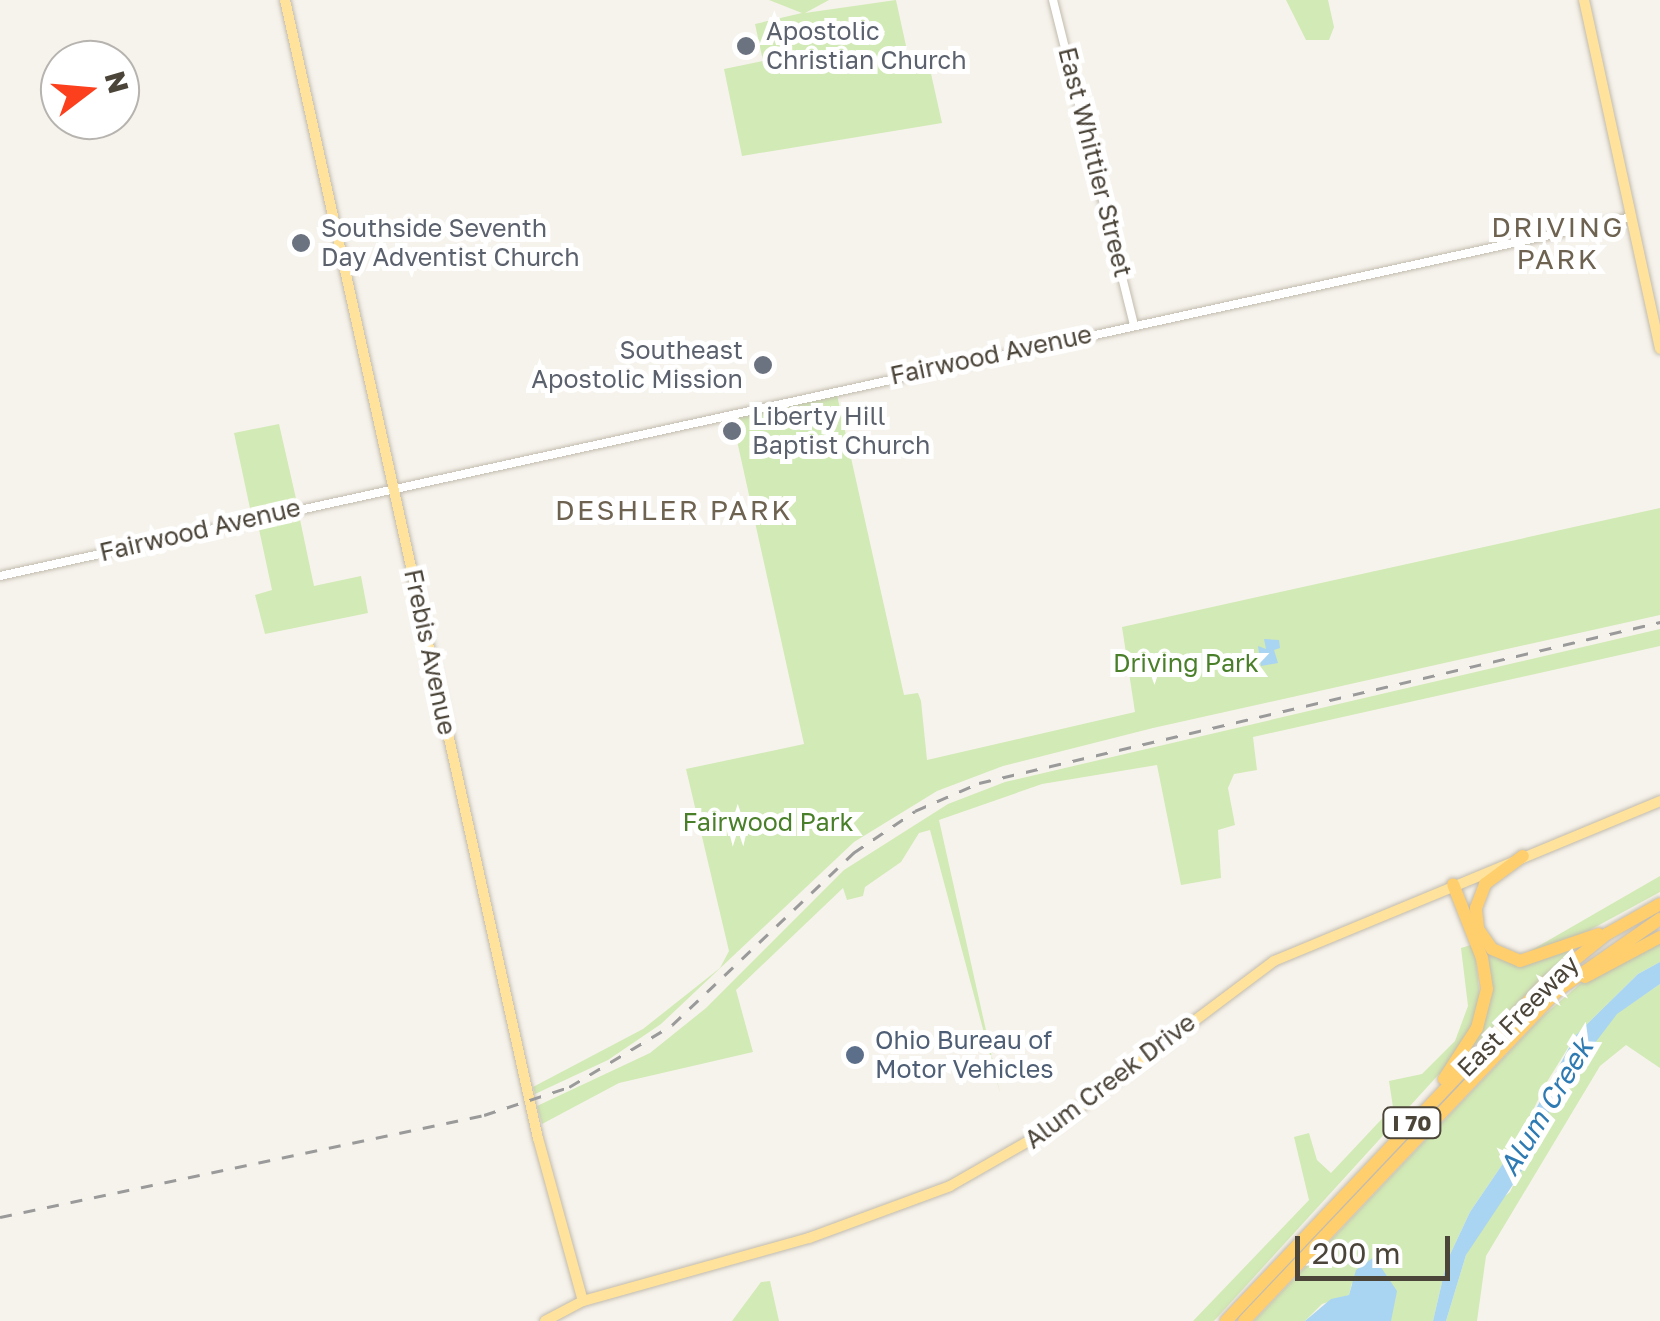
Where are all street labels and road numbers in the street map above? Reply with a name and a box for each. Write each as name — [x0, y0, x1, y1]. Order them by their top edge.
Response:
street label: East Whittier Street — [1052, 44, 1138, 280]
street label: Fairwood Avenue — [887, 319, 1095, 391]
street label: Fairwood Avenue — [97, 492, 303, 568]
street label: Frebis Avenue — [398, 566, 462, 738]
street label: East Freeway — [1451, 949, 1585, 1083]
street label: Alum Creek Drive — [1019, 1007, 1201, 1155]
road number: I 70 — [1382, 1106, 1442, 1140]

